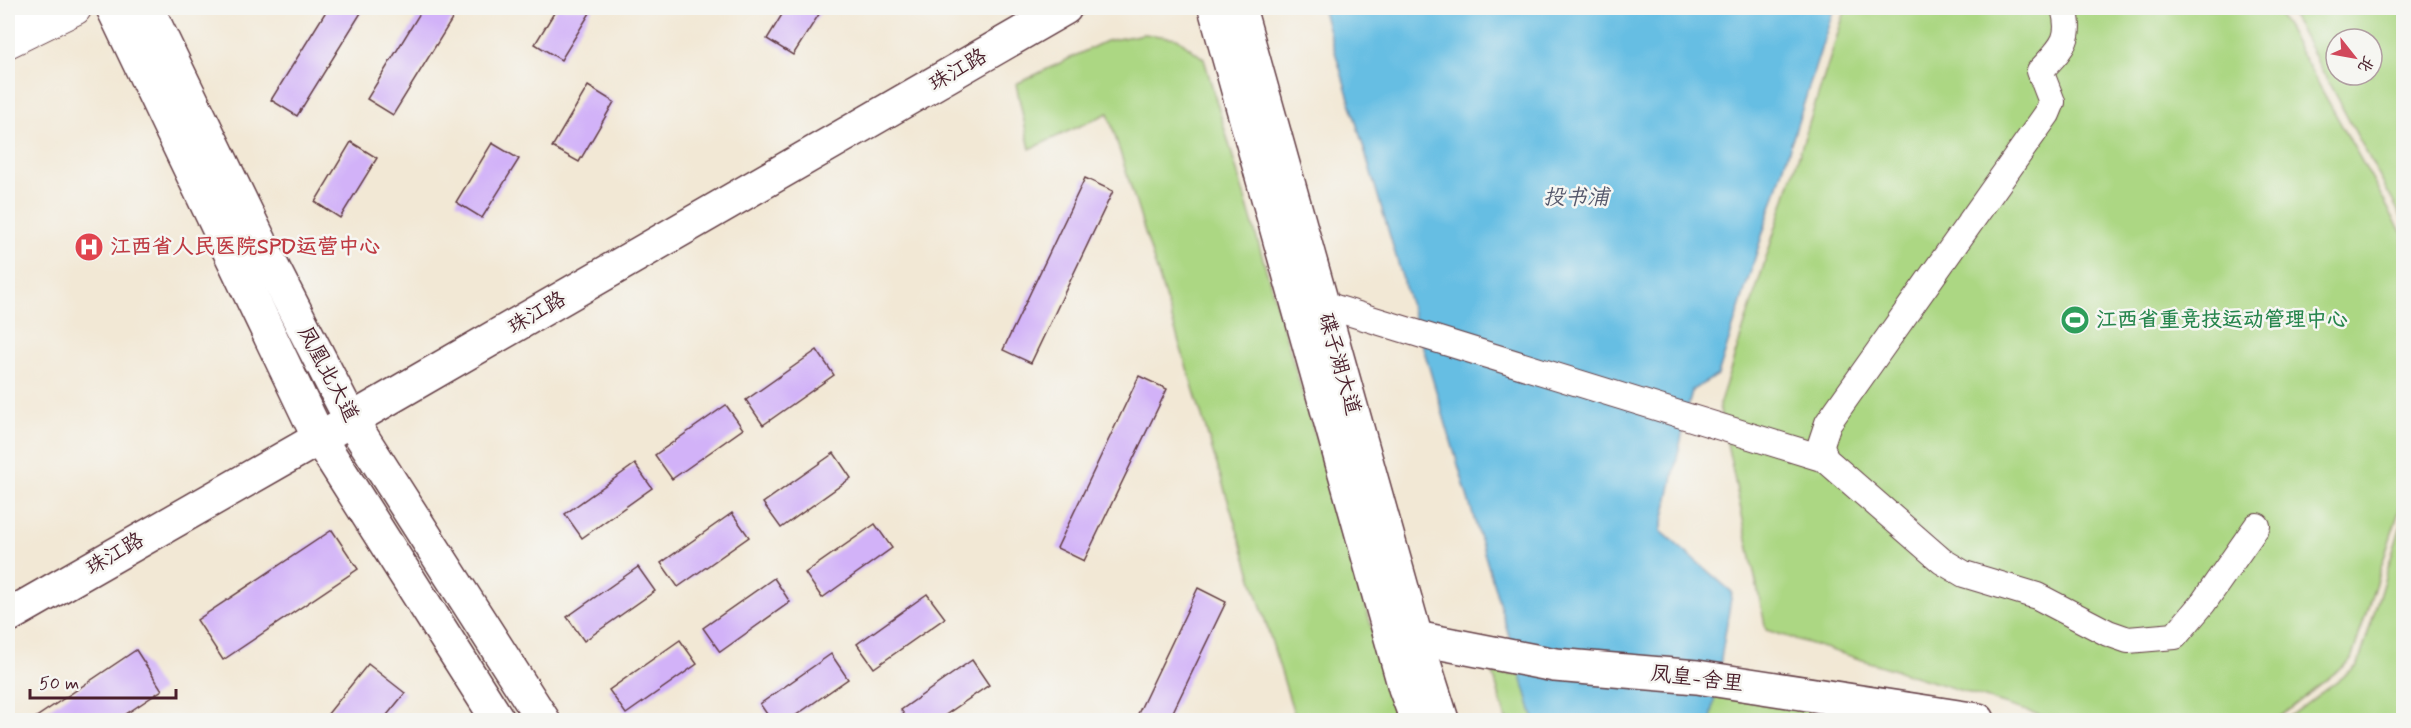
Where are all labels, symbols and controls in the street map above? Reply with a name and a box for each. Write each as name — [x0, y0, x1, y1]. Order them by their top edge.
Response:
north arrow — [2324, 27, 2384, 87]
street label: 珠江路 — [924, 42, 992, 98]
text: 北 — [2352, 52, 2379, 76]
water label: 投书浦 — [1543, 184, 1612, 212]
hospital icon: 江西省人民医院SPD运营中心 — [73, 231, 105, 263]
place label: 江西省人民医院SPD运营中心 — [110, 233, 380, 261]
street label: 珠江路 — [503, 285, 571, 341]
sports icon: 江西省重竞技运动管理中心 — [2059, 304, 2091, 336]
place label: 江西省重竞技运动管理中心 — [2096, 306, 2348, 334]
street label: 碟子湖大道 — [1311, 310, 1367, 418]
street label: 凤凰北大道 — [291, 321, 365, 427]
street label: 珠江路 — [81, 526, 149, 582]
street label: 凤皇-舍里 — [1649, 659, 1745, 699]
scale bar — [30, 662, 176, 700]
text: 50 m — [39, 672, 79, 696]

